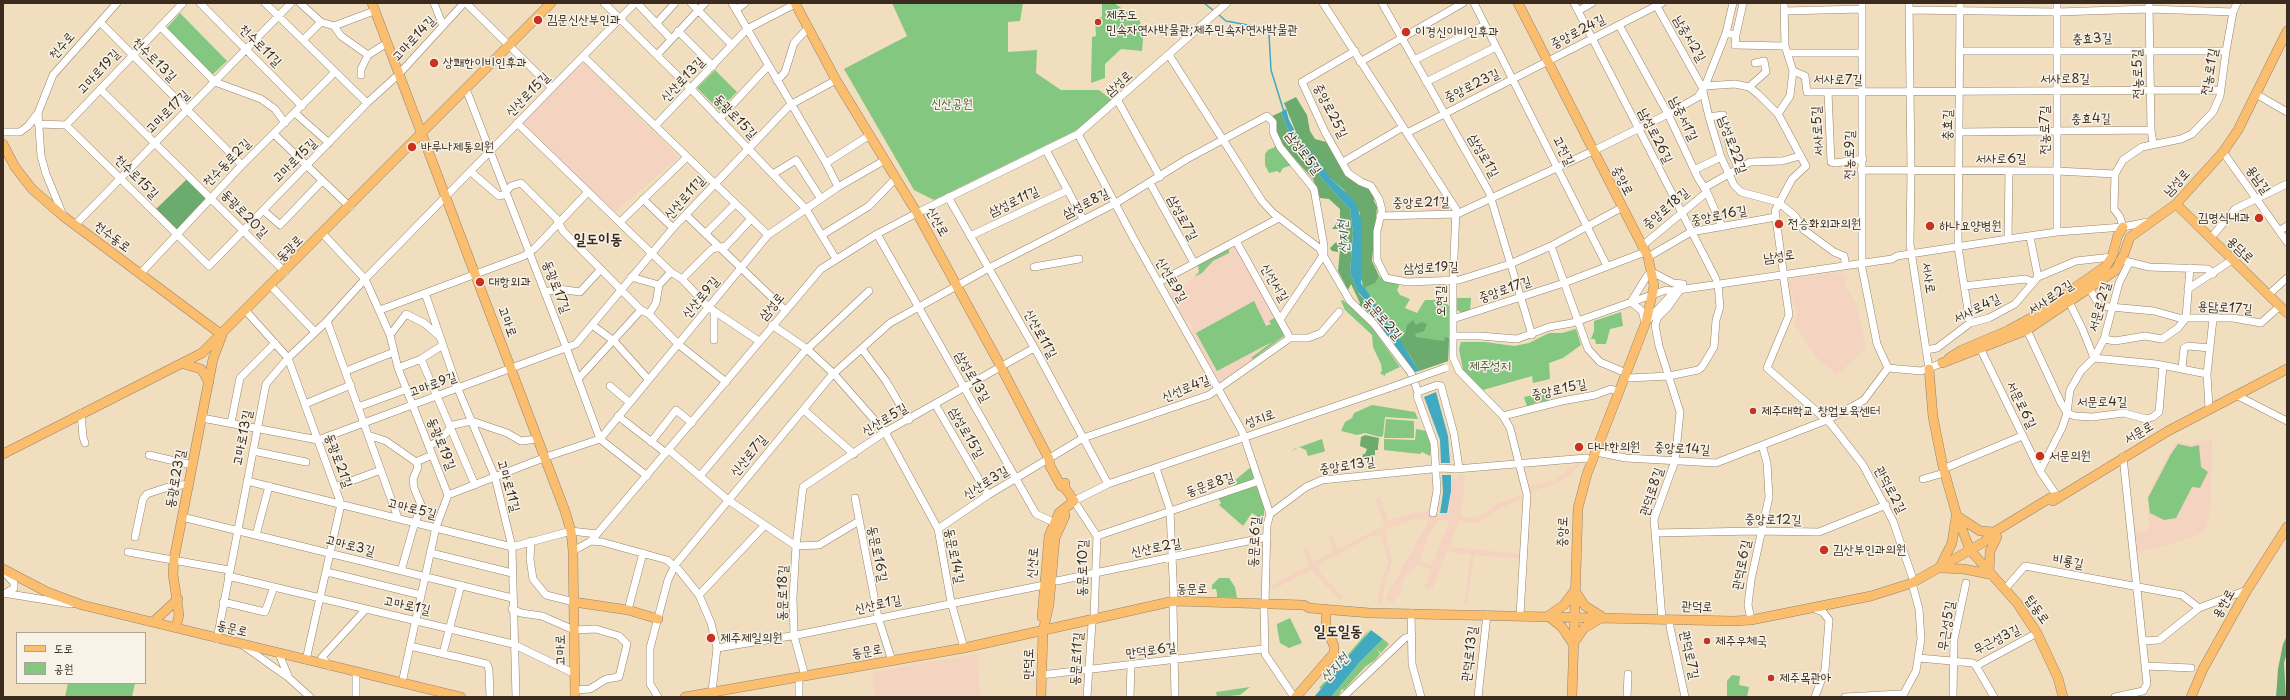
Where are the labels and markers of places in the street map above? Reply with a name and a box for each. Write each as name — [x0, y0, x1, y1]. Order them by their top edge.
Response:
place label: 제주도 민속자연사박물관;제주민속자연사박물관 — [1106, 7, 1298, 38]
place label: 김문신산부인과 — [547, 12, 620, 28]
marker: 김문신산부인과 — [532, 14, 544, 26]
marker: 제주도 민속자연사박물관;제주민속자연사박물관 — [1093, 17, 1103, 27]
place label: 이경신이비인후과 — [1415, 24, 1499, 40]
marker: 이경신이비인후과 — [1400, 26, 1412, 38]
place label: 상쾌한이비인후과 — [443, 55, 527, 71]
marker: 상쾌한이비인후과 — [428, 57, 440, 69]
place label: 바루나제통의원 — [421, 139, 494, 155]
marker: 바루나제통의원 — [406, 141, 418, 153]
place label: 김명식내과 — [2198, 210, 2250, 226]
marker: 김명식내과 — [2253, 212, 2265, 224]
place label: 전승화외과의원 — [1788, 216, 1861, 232]
marker: 전승화외과의원 — [1773, 218, 1785, 230]
place label: 하나요양병원 — [1939, 218, 2002, 234]
marker: 하나요양병원 — [1924, 220, 1936, 232]
place label: 대항외과 — [489, 274, 531, 290]
marker: 대항외과 — [474, 276, 486, 288]
place label: 제주대학교 창업보육센터 — [1761, 403, 1880, 419]
marker: 제주대학교 창업보육센터 — [1748, 406, 1758, 416]
place label: 다나한의원 — [1588, 439, 1640, 455]
marker: 다나한의원 — [1573, 441, 1585, 453]
place label: 서문의원 — [2049, 448, 2091, 464]
marker: 서문의원 — [2034, 450, 2046, 462]
place label: 김산부인과의원 — [1833, 542, 1906, 558]
marker: 김산부인과의원 — [1818, 544, 1830, 556]
place label: 제주제일의원 — [720, 630, 783, 646]
marker: 제주제일의원 — [705, 632, 717, 644]
place label: 제주우체국 — [1715, 633, 1767, 649]
marker: 제주우체국 — [1702, 636, 1712, 646]
place label: 제주목관아 — [1779, 670, 1831, 686]
marker: 제주목관아 — [1766, 673, 1776, 683]

